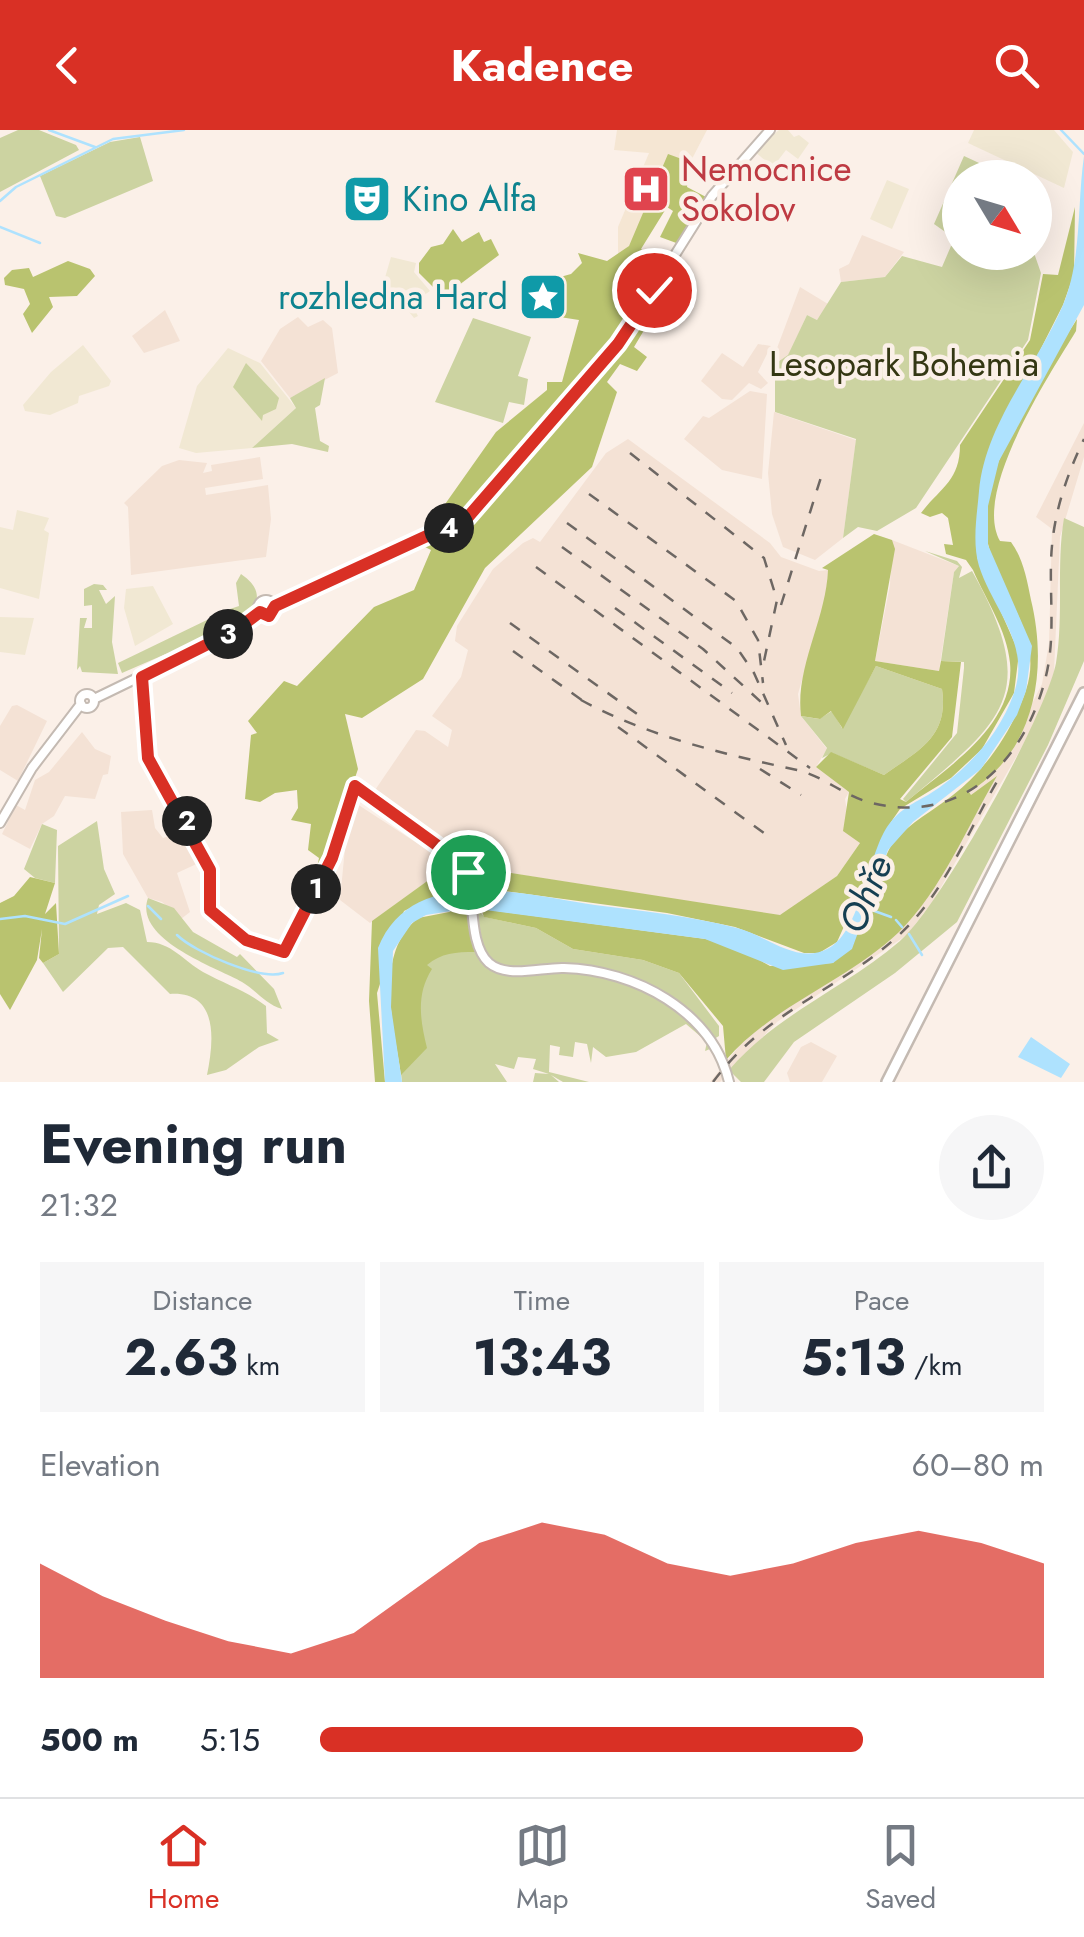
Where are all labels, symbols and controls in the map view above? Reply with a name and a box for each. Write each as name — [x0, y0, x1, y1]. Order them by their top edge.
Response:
text: Kadence — [450, 33, 634, 98]
icon: back — [40, 38, 95, 93]
icon: search — [989, 38, 1044, 93]
place label: Nemocnice Sokolov — [681, 144, 852, 234]
north arrow — [942, 160, 1052, 270]
map controls — [942, 160, 1052, 270]
hospital icon: Nemocnice Sokolov — [620, 163, 672, 215]
theatre icon: Kino Alfa — [341, 173, 393, 225]
place label: Kino Alfa — [402, 174, 537, 224]
pin — [612, 248, 697, 333]
icon: check — [627, 263, 682, 318]
place icon: rozhledna Hard — [517, 271, 569, 323]
place label: rozhledna Hard — [278, 272, 508, 322]
park label: Lesopark Bohemia — [769, 339, 1039, 389]
pin: 4 — [424, 503, 474, 553]
text: 4 — [439, 507, 459, 548]
pin: 3 — [203, 609, 253, 659]
text: 3 — [219, 613, 237, 654]
pin: 2 — [162, 796, 212, 846]
text: 2 — [178, 800, 196, 841]
pin — [426, 830, 511, 915]
icon: arrive — [441, 845, 496, 900]
water label: Ohře — [824, 847, 906, 941]
pin: 1 — [291, 864, 341, 914]
text: 1 — [309, 868, 323, 909]
text: Evening run — [40, 1104, 347, 1184]
button: share — [939, 1115, 1044, 1220]
text: 21:32 — [40, 1182, 118, 1228]
text: Distance — [152, 1280, 252, 1321]
text: Time — [514, 1280, 570, 1321]
text: Pace — [854, 1280, 910, 1321]
text: 2.63 — [124, 1321, 238, 1394]
text: 13:43 — [473, 1321, 611, 1394]
text: 5:13 — [801, 1321, 906, 1394]
text: km — [238, 1345, 280, 1386]
text: /km — [906, 1345, 963, 1386]
text: Elevation — [40, 1442, 161, 1488]
text: 60–80 m — [911, 1442, 1044, 1488]
text: 500 m — [40, 1717, 139, 1763]
text: 5:15 — [200, 1717, 260, 1763]
tab: Home — [148, 1818, 219, 1919]
tab: Map — [515, 1818, 570, 1919]
tab: Saved — [865, 1818, 936, 1919]

